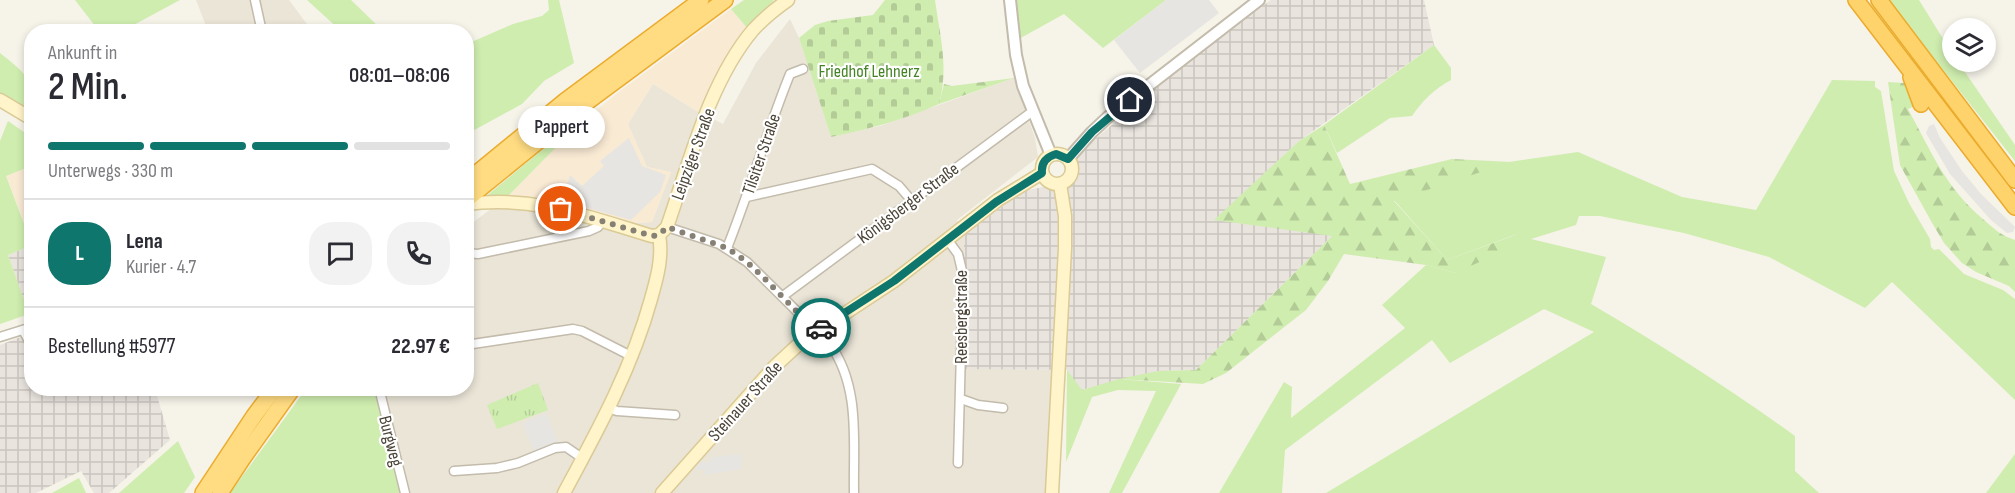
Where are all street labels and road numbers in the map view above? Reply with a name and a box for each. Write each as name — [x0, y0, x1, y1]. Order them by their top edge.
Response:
street label: Leipziger Straße — [667, 105, 720, 203]
street label: Tilsiter Straße — [738, 111, 785, 197]
street label: Königsberger Straße — [853, 158, 963, 248]
street label: Reesbergstraße — [951, 270, 972, 364]
street label: Steinauer Straße — [704, 357, 787, 446]
street label: Burgweg — [374, 413, 407, 469]

